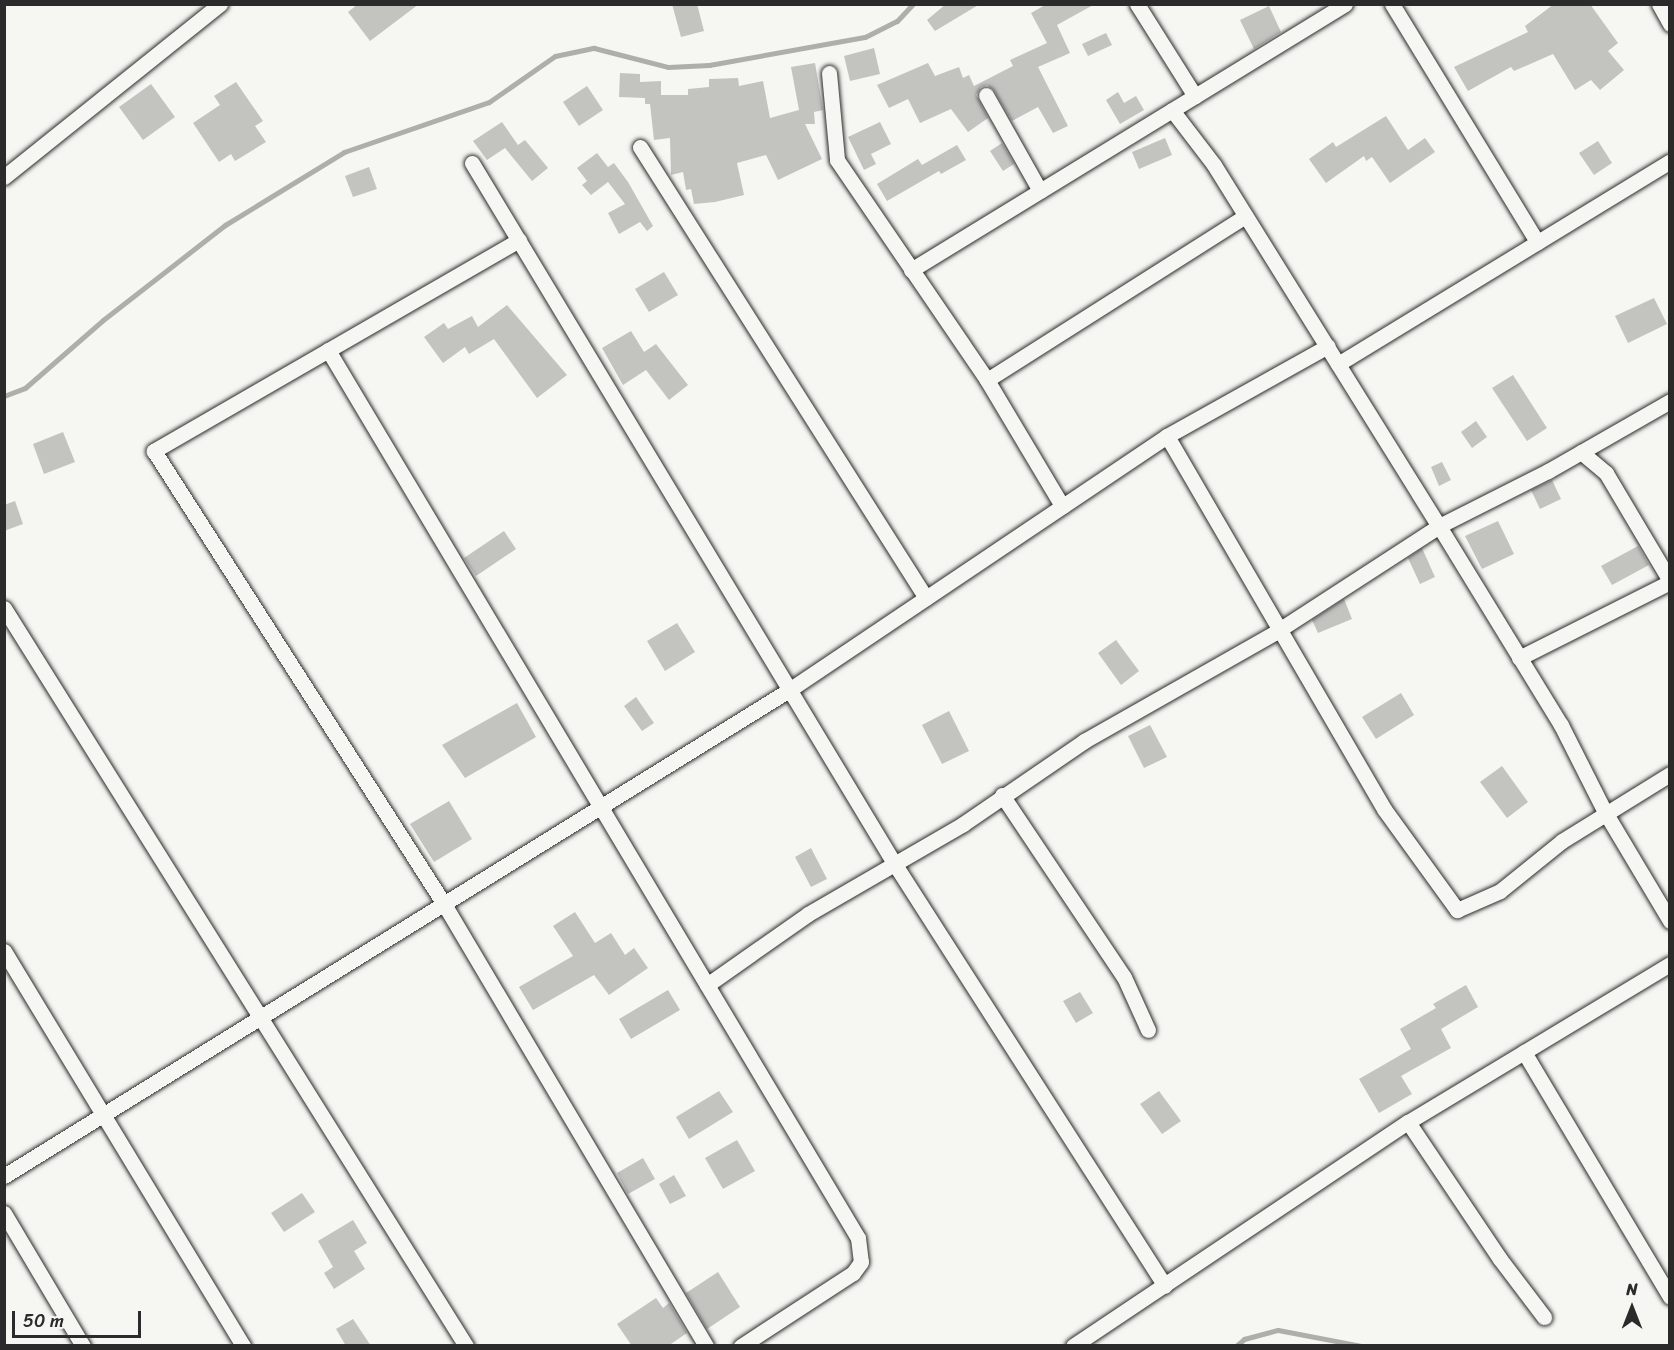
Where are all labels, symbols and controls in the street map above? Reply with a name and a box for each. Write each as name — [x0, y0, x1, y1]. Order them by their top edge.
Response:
text: N — [1626, 1275, 1638, 1304]
north arrow — [1602, 1278, 1662, 1338]
scale bar — [15, 1299, 144, 1337]
text: 50 m — [23, 1305, 64, 1337]

